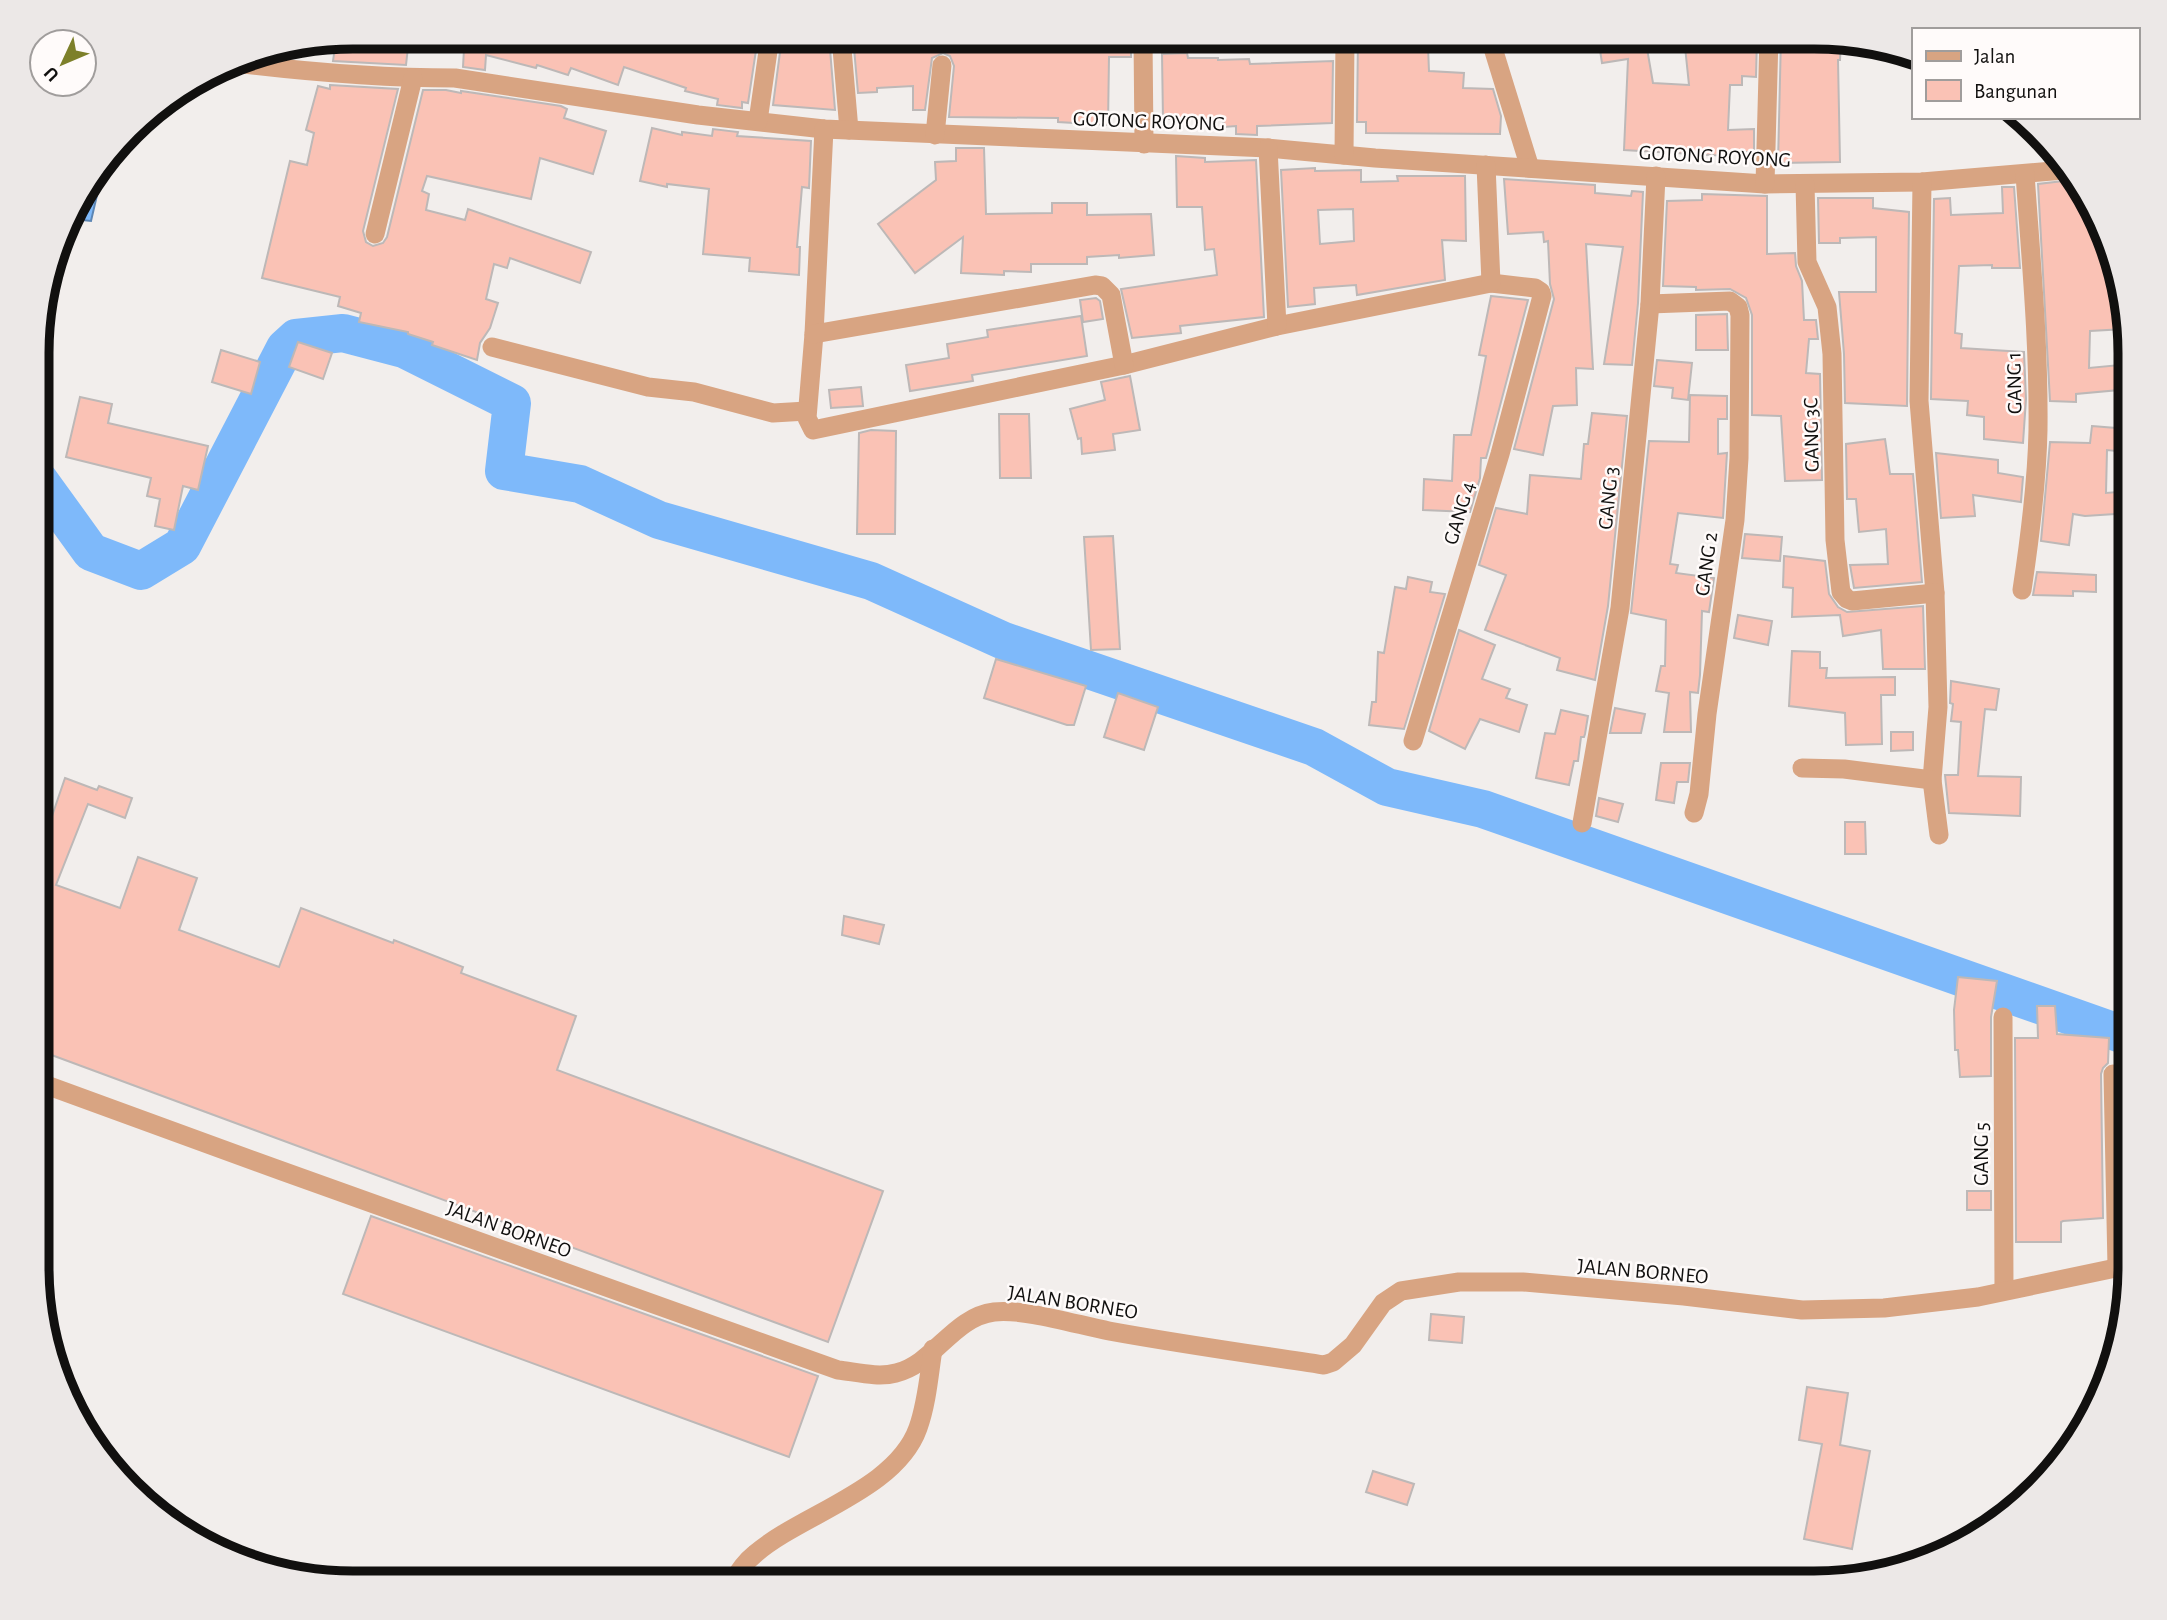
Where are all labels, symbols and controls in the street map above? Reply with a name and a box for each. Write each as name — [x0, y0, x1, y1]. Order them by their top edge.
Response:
north arrow — [28, 28, 98, 98]
legend — [1912, 28, 2139, 119]
text: Jalan — [1974, 46, 2015, 67]
text: U — [41, 63, 63, 85]
text: Bangunan — [1974, 81, 2058, 102]
street label: GOTONG ROYONG — [1073, 108, 1225, 135]
street label: GOTONG ROYONG — [1638, 142, 1792, 171]
street label: GANG 1 — [2003, 352, 2026, 414]
street label: GANG 3C — [1800, 398, 1823, 472]
street label: GANG 3 — [1595, 465, 1622, 531]
street label: GANG 4 — [1440, 479, 1479, 547]
street label: GANG 2 — [1692, 531, 1721, 597]
street label: GANG 5 — [1971, 1122, 1992, 1186]
street label: JALAN BORNEO — [444, 1197, 574, 1262]
street label: JALAN BORNEO — [1577, 1255, 1709, 1288]
street label: JALAN BORNEO — [1007, 1282, 1139, 1323]

